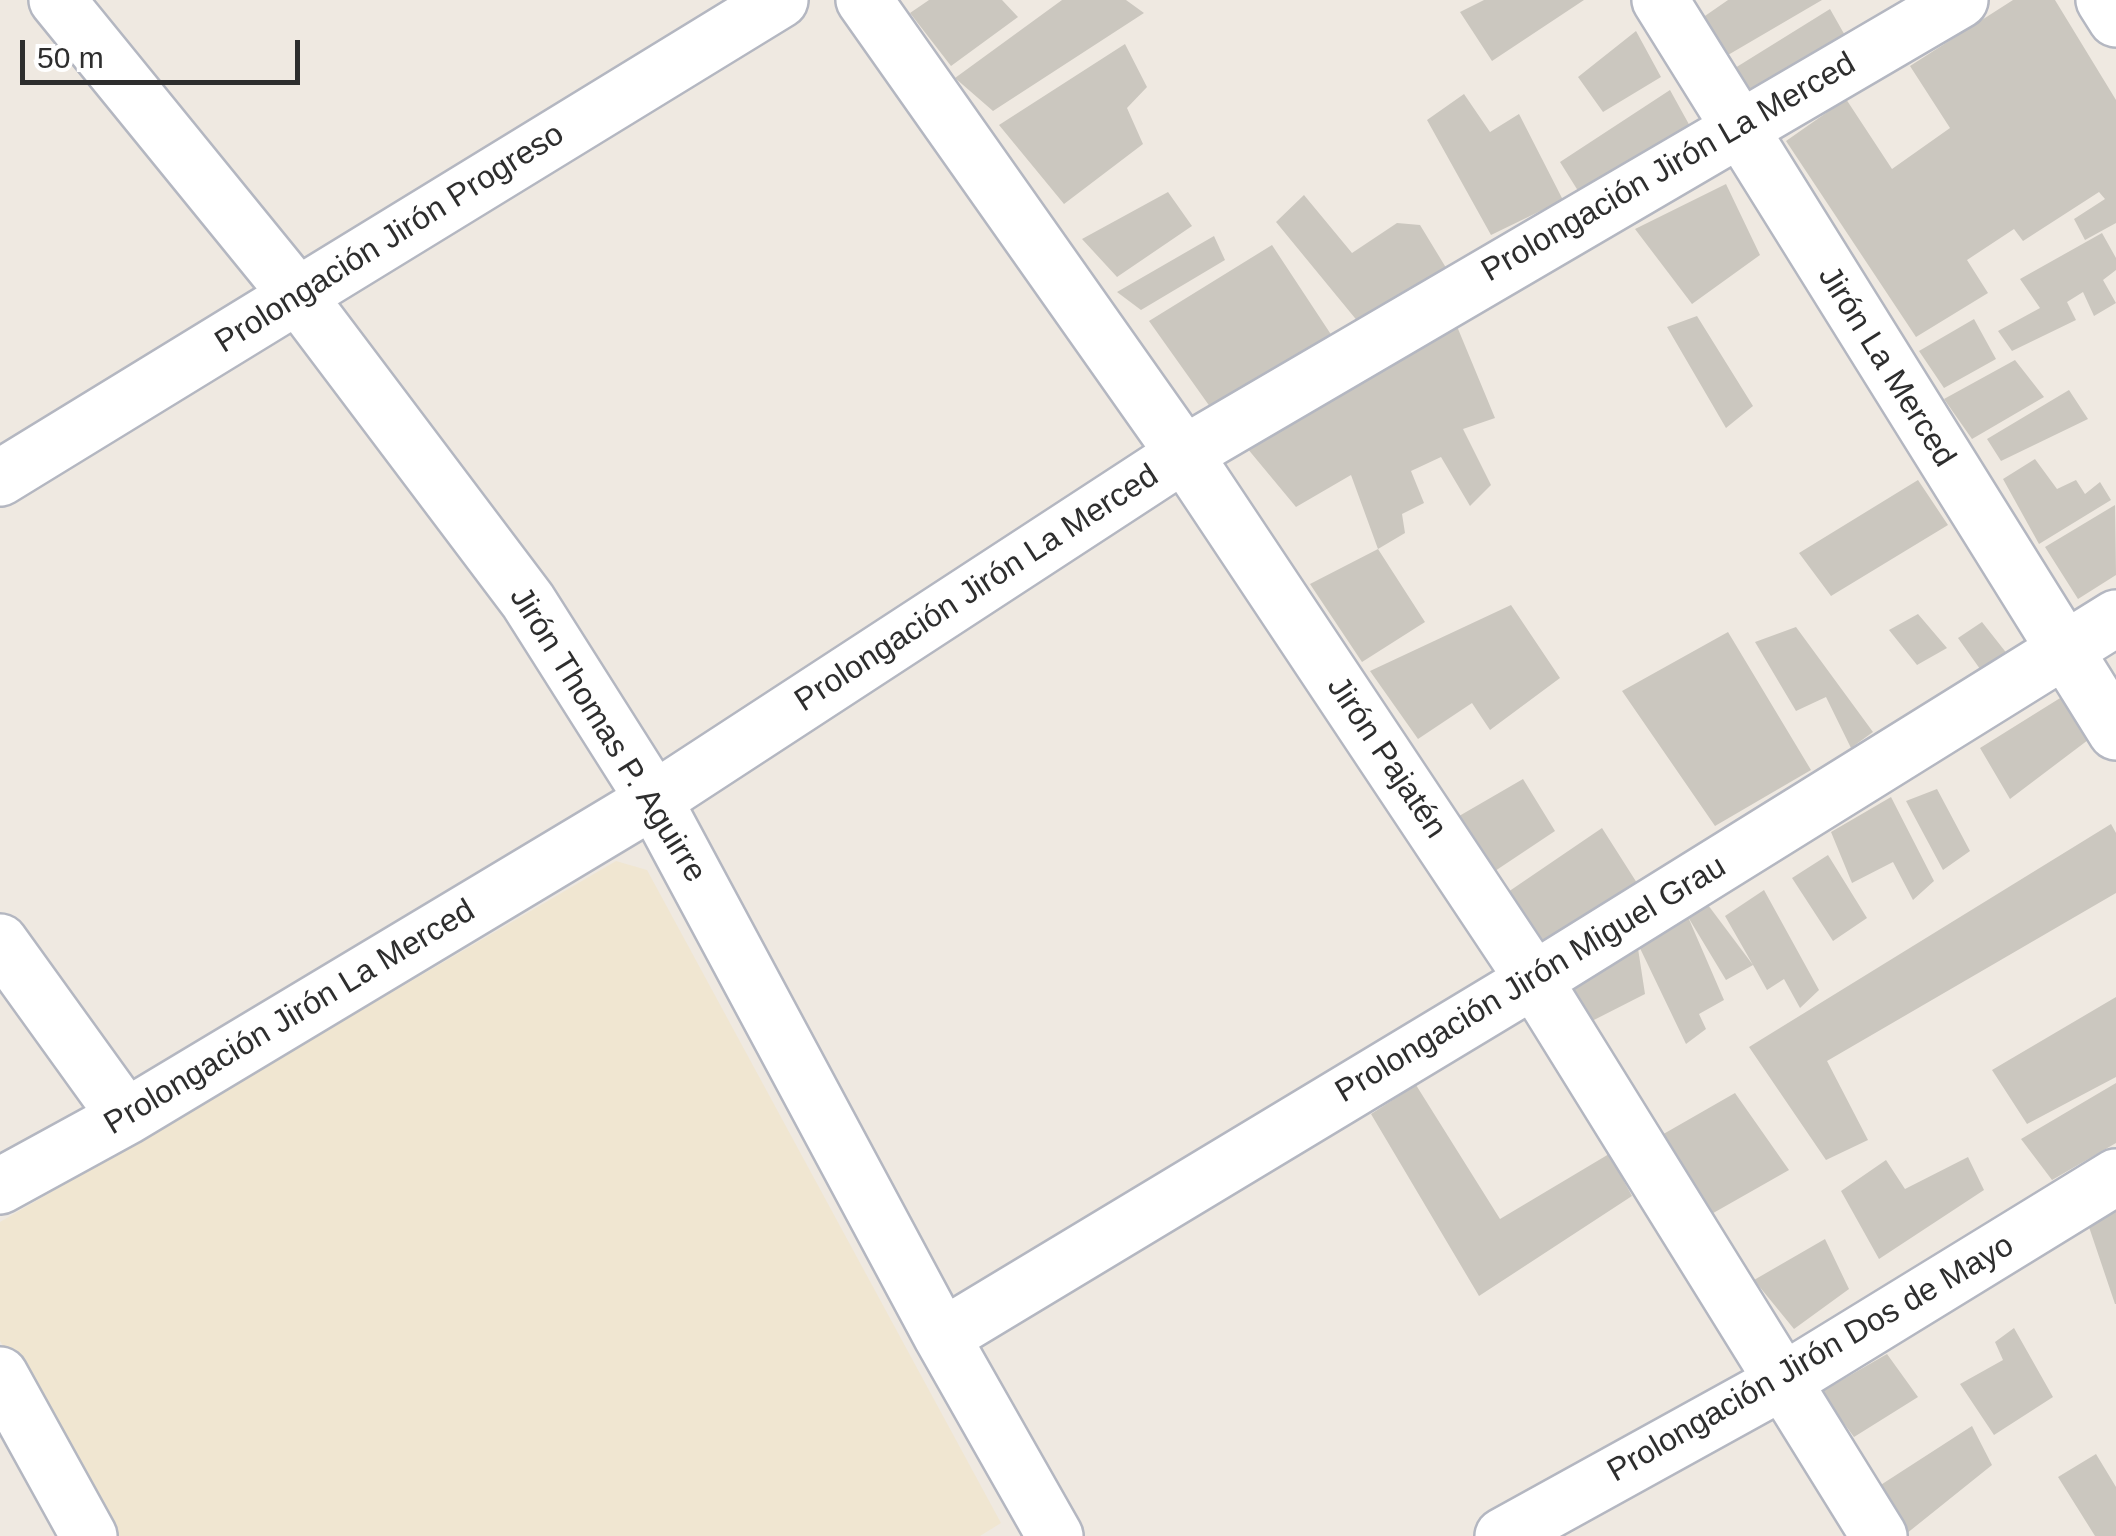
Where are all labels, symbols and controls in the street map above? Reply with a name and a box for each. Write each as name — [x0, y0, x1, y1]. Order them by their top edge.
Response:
scale bar — [25, 20, 305, 82]
text: 50 m — [37, 41, 104, 74]
street label: Prolongación Jirón La Merced — [1475, 45, 1863, 291]
street label: Prolongación Jirón Progreso — [209, 116, 571, 362]
street label: Jirón La Merced — [1809, 260, 1963, 474]
street label: Prolongación Jirón La Merced — [788, 457, 1166, 721]
street label: Jirón Thomas P. Aguirre — [500, 580, 714, 890]
street label: Jirón Pajatén — [1318, 670, 1454, 846]
street label: Prolongación Jirón Miguel Grau — [1329, 848, 1733, 1112]
street label: Prolongación Jirón La Merced — [98, 892, 482, 1144]
street label: Prolongación Jirón Dos de Mayo — [1601, 1227, 2021, 1491]

